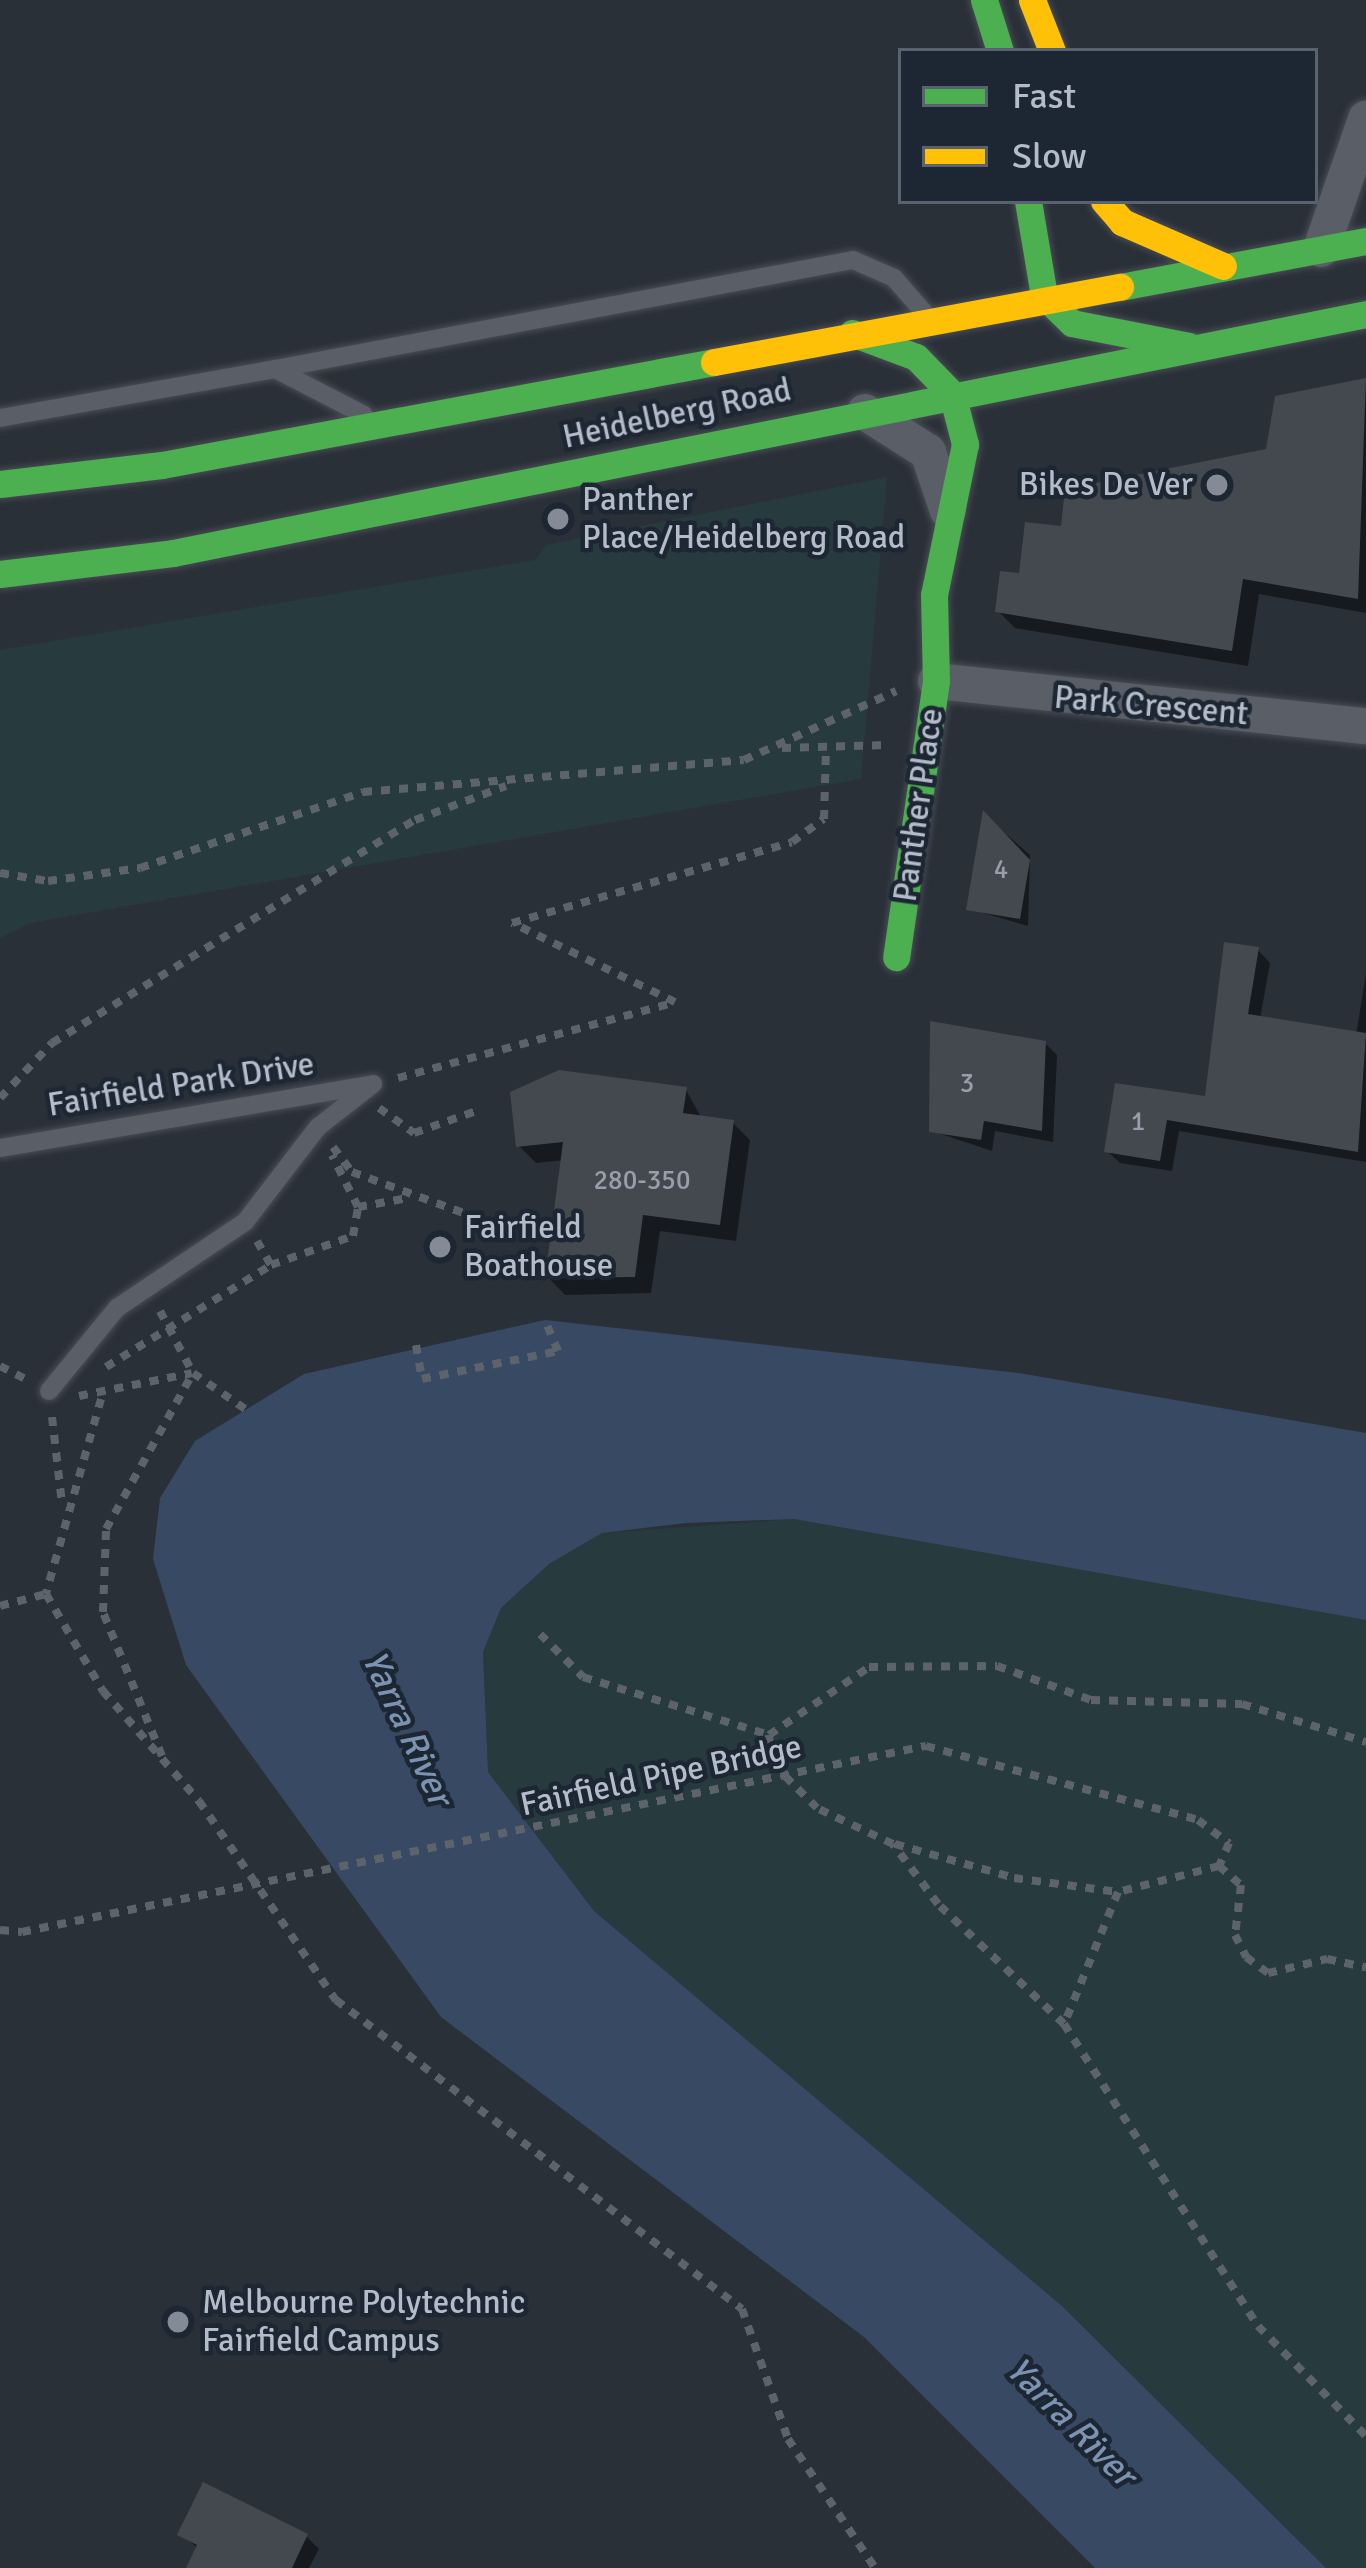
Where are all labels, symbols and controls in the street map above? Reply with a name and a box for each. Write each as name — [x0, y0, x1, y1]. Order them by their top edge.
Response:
legend — [898, 48, 1318, 204]
text: Fast — [1012, 74, 1076, 119]
text: Slow — [1012, 134, 1087, 179]
street label: Heidelberg Road — [559, 370, 795, 458]
place label: Bikes De Ver — [1019, 465, 1193, 505]
marker: Bikes De Ver — [1204, 472, 1230, 498]
place label: Panther Place/Heidelberg Road — [582, 480, 905, 558]
marker: Panther Place/Heidelberg Road — [545, 506, 571, 532]
street label: Park Crescent — [1052, 678, 1250, 734]
street label: Panther Place — [886, 706, 952, 904]
house number: 4 — [994, 854, 1008, 886]
street label: Fairfield Park Drive — [45, 1044, 317, 1126]
house number: 3 — [960, 1068, 974, 1100]
house number: 1 — [1131, 1106, 1145, 1138]
house number: 280-350 — [594, 1165, 690, 1197]
place label: Fairfield Boathouse — [464, 1208, 613, 1286]
marker: Fairfield Boathouse — [427, 1234, 453, 1260]
water label: Yarra River — [352, 1644, 462, 1812]
street label: Fairfield Pipe Bridge — [517, 1727, 805, 1825]
place label: Melbourne Polytechnic Fairfield Campus — [202, 2283, 525, 2361]
marker: Melbourne Polytechnic Fairfield Campus — [165, 2309, 191, 2335]
water label: Yarra River — [997, 2348, 1145, 2496]

